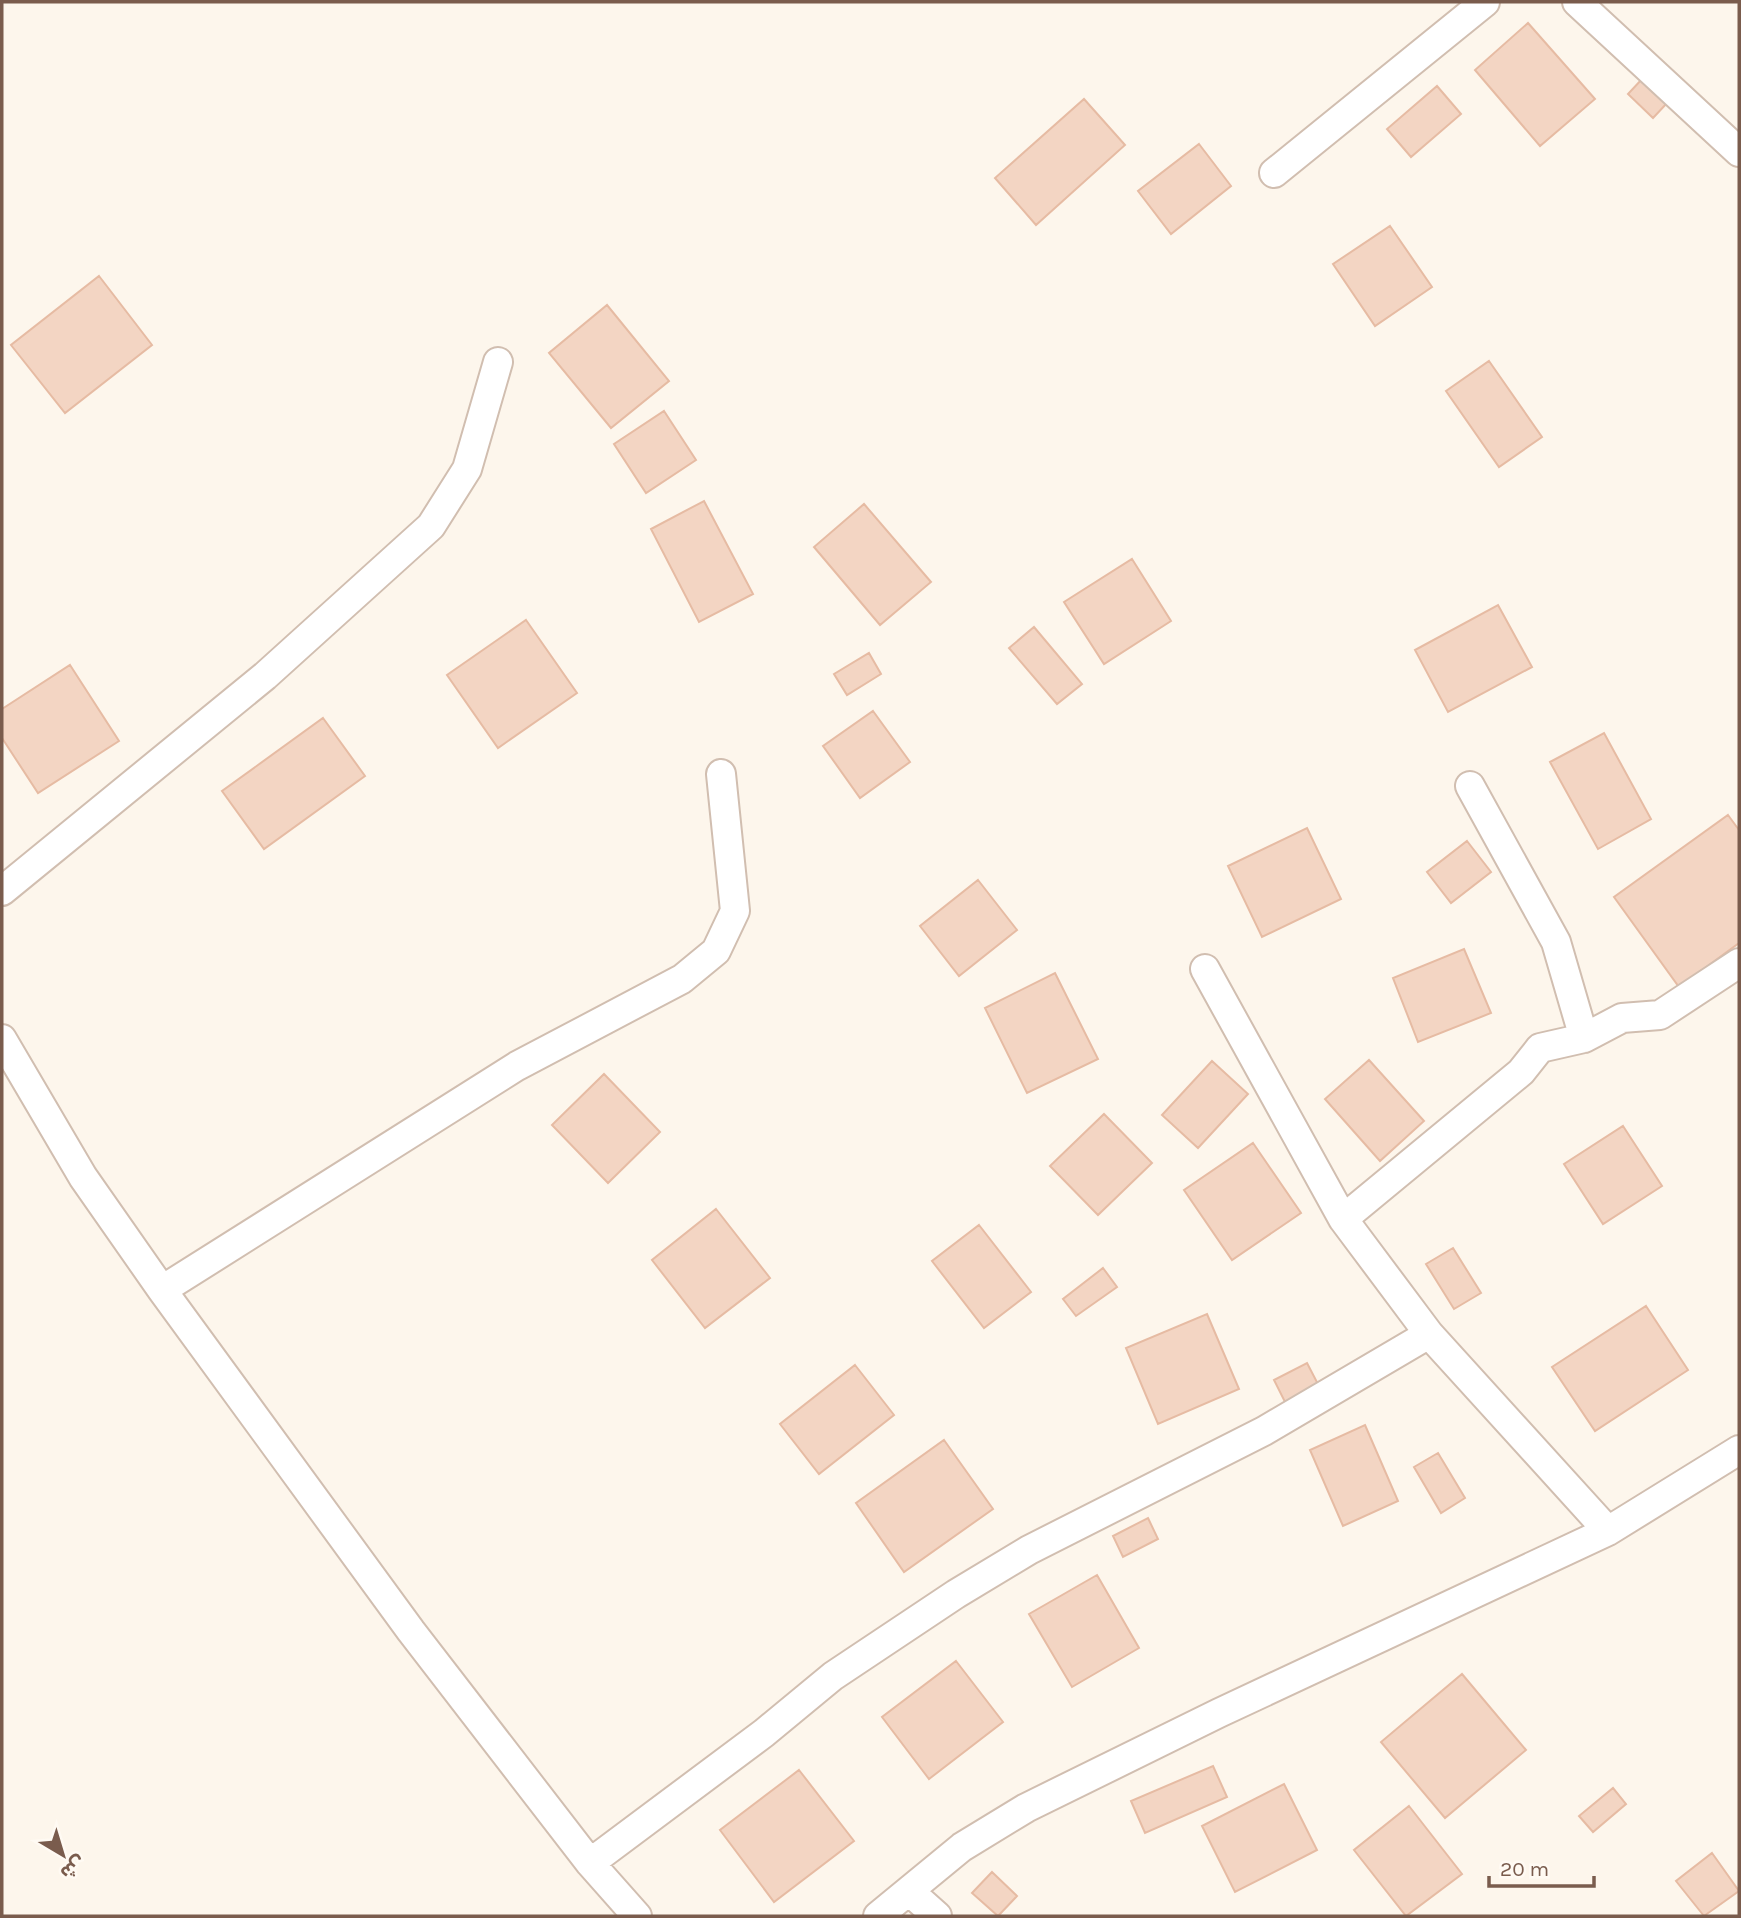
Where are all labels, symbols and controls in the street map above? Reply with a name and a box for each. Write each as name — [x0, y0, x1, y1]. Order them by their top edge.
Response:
north arrow — [28, 1820, 98, 1890]
scale bar — [1489, 1844, 1594, 1888]
text: ش — [56, 1851, 90, 1884]
text: 20 m — [1500, 1857, 1549, 1881]

